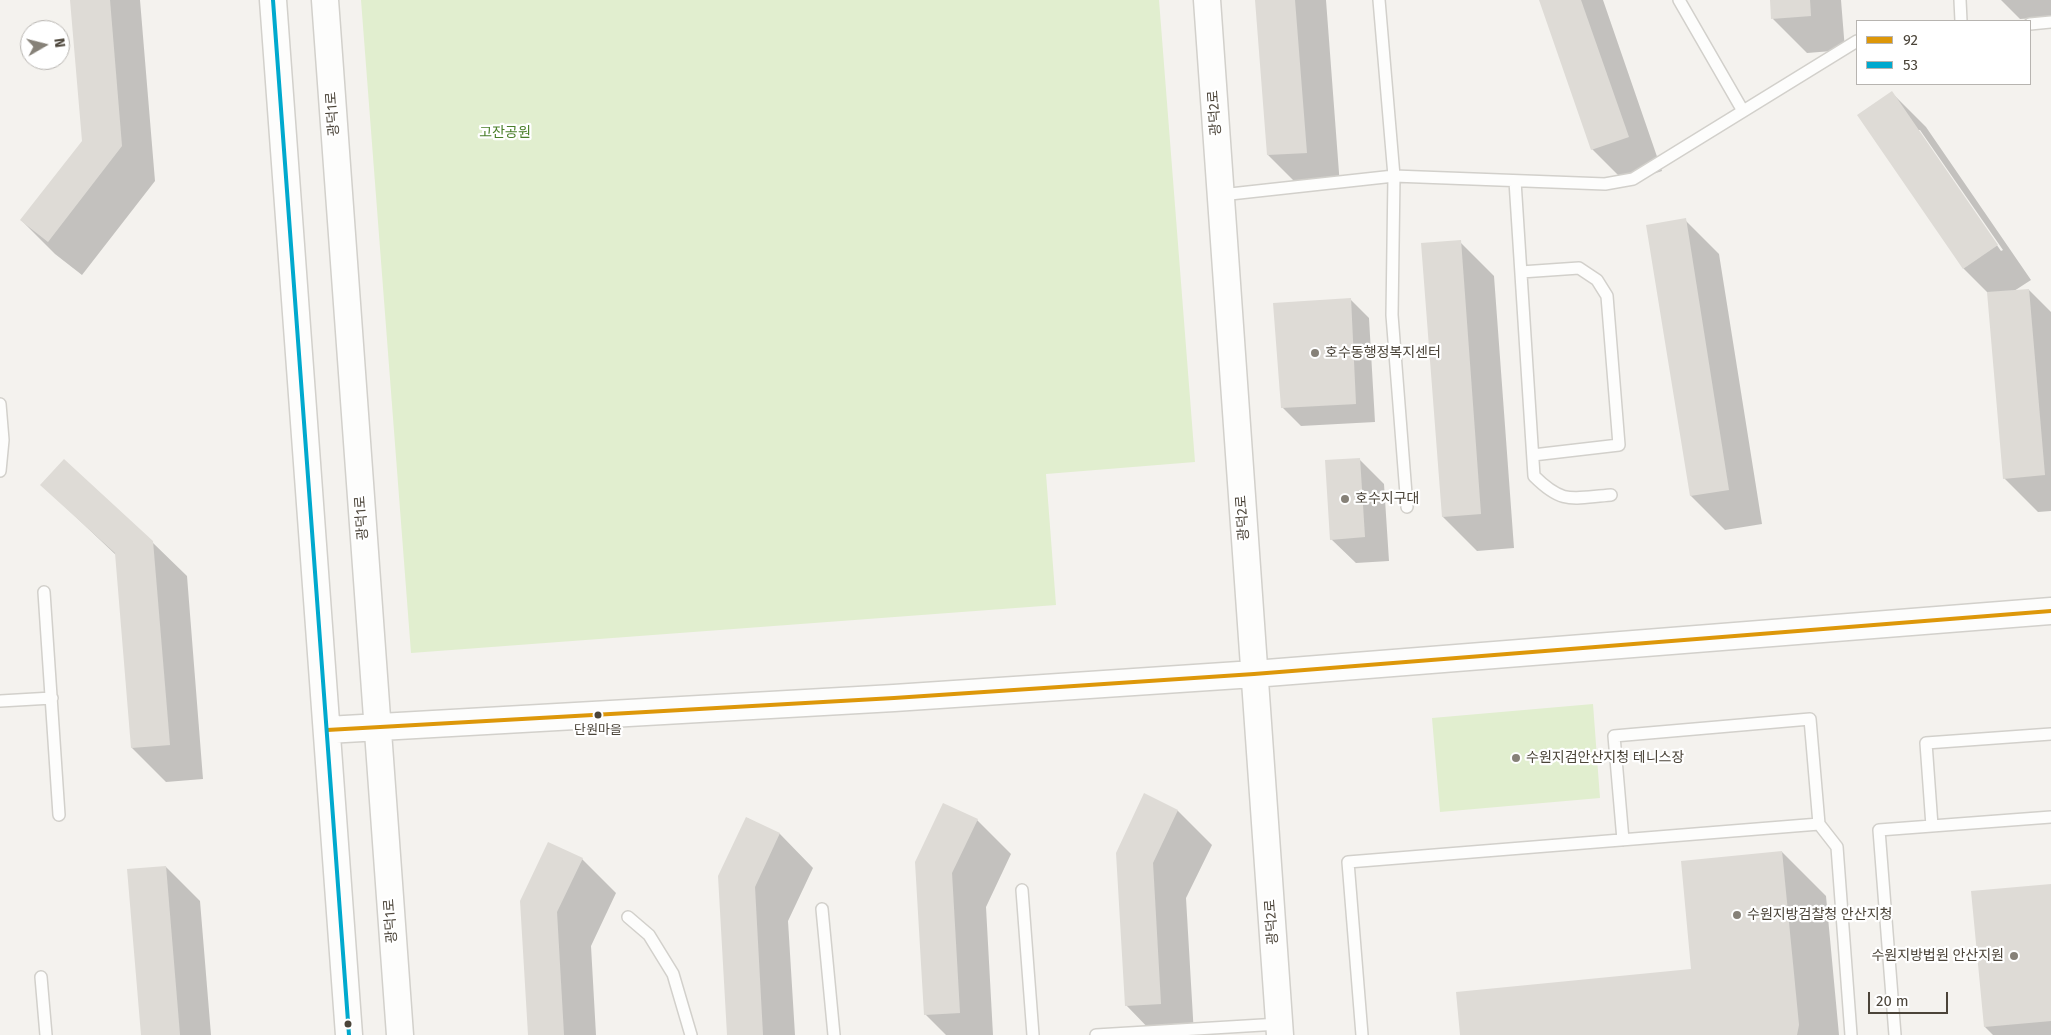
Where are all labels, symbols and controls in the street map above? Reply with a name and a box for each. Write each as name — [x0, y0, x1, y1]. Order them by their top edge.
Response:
north arrow — [20, 20, 70, 70]
legend — [1856, 20, 2031, 85]
text: 92 — [1903, 31, 1918, 49]
text: N — [50, 37, 68, 49]
text: 53 — [1903, 56, 1918, 74]
street label: 광덕2로 — [1205, 90, 1225, 136]
street label: 광덕1로 — [323, 91, 343, 137]
park label: 고잔공원 — [479, 125, 531, 141]
place label: 호수동행정복지센터 — [1325, 345, 1441, 361]
marker: 호수동행정복지센터 — [1309, 347, 1321, 359]
place label: 호수지구대 — [1355, 491, 1419, 507]
marker: 호수지구대 — [1339, 493, 1351, 505]
street label: 광덕1로 — [352, 495, 372, 541]
street label: 광덕2로 — [1233, 495, 1253, 541]
marker: 단원마을 — [593, 710, 603, 720]
place label: 단원마을 — [574, 722, 622, 738]
place label: 수원지검안산지청 테니스장 — [1526, 750, 1684, 766]
marker: 수원지검안산지청 테니스장 — [1510, 752, 1522, 764]
street label: 광덕1로 — [381, 898, 401, 944]
street label: 광덕2로 — [1262, 899, 1282, 945]
place label: 수원지방검찰청 안산지청 — [1747, 907, 1892, 923]
marker: 수원지방검찰청 안산지청 — [1731, 909, 1743, 921]
place label: 수원지방법원 안산지원 — [1871, 948, 2004, 964]
marker: 수원지방법원 안산지원 — [2008, 950, 2020, 962]
scale bar — [1871, 982, 1951, 1014]
text: 20 m — [1876, 992, 1909, 1010]
unlabelled marker — [343, 1019, 353, 1029]

